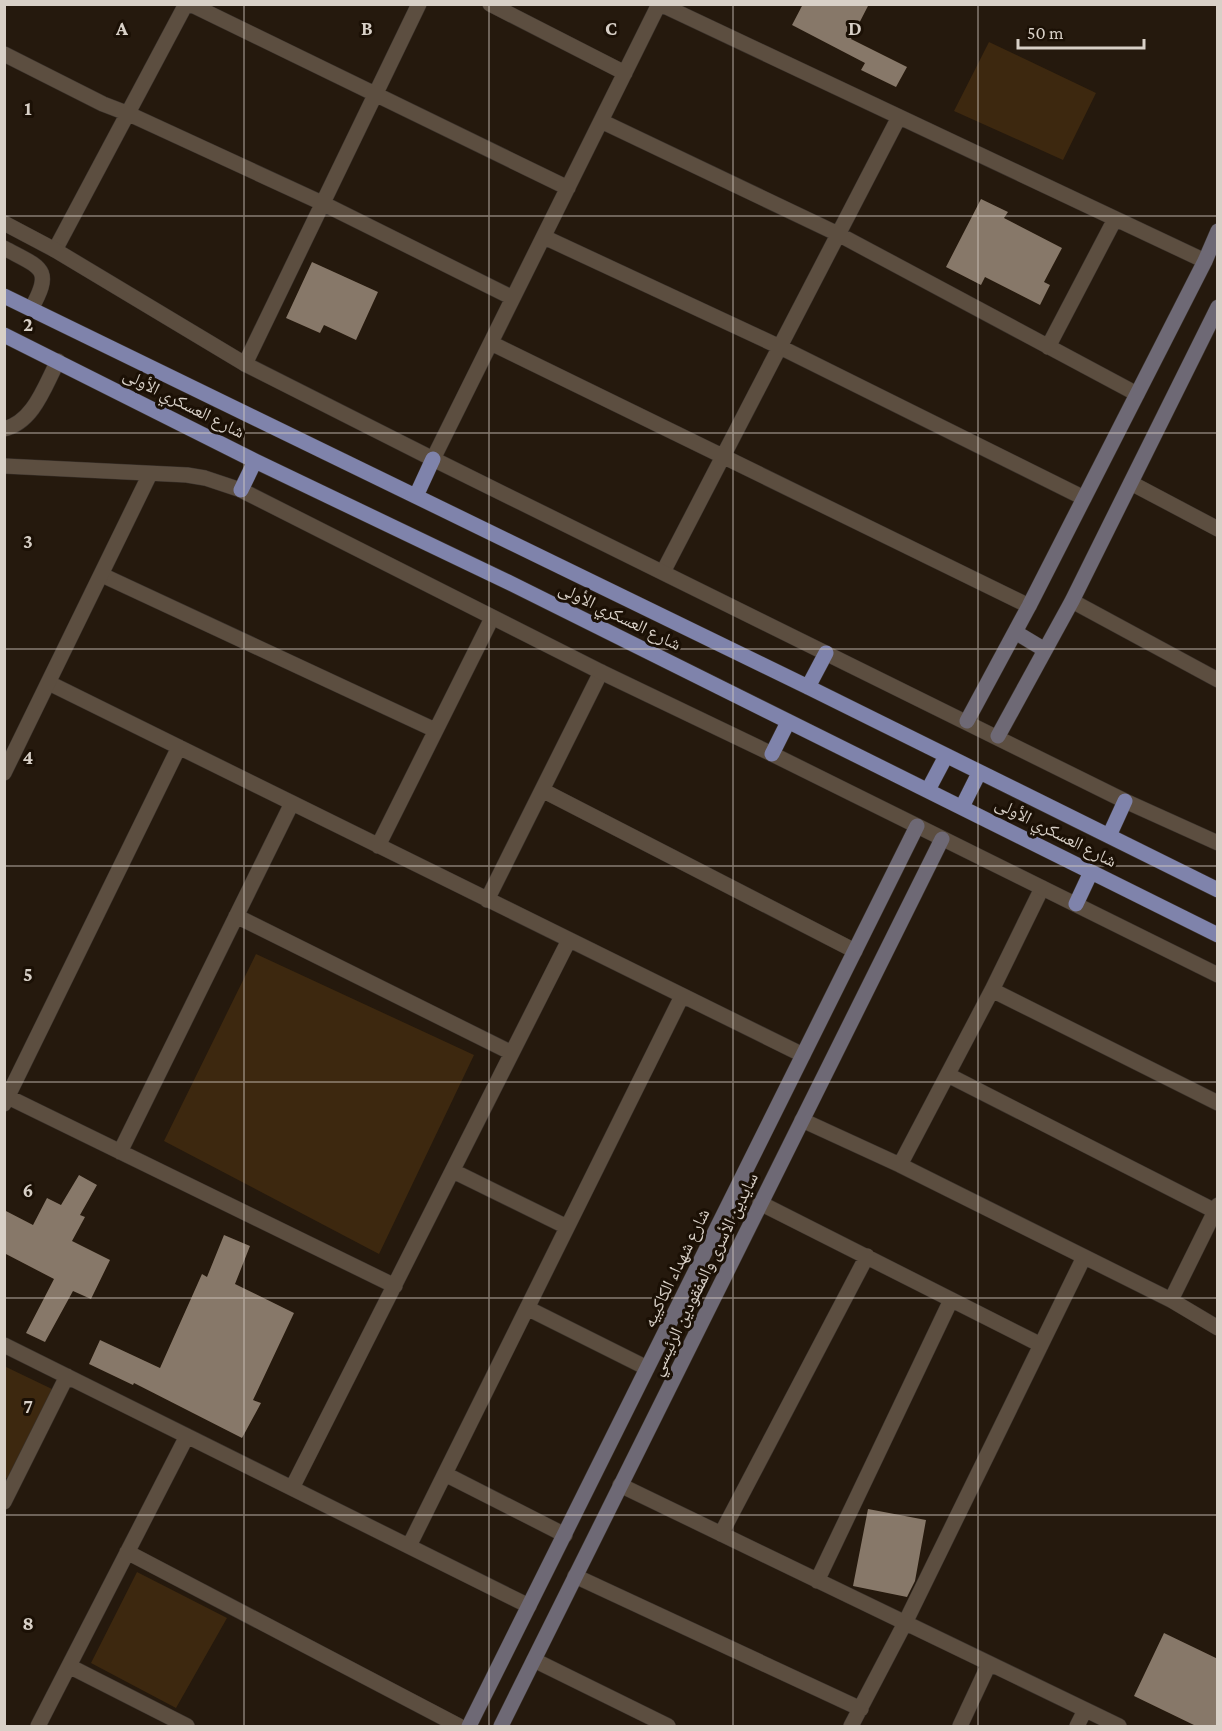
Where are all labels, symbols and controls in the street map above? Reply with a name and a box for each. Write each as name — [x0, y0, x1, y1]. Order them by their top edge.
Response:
scale bar — [1018, 12, 1144, 50]
text: A — [115, 17, 129, 39]
text: B — [361, 17, 373, 39]
text: C — [605, 17, 617, 39]
text: D — [848, 17, 862, 39]
text: 50 m — [1027, 23, 1064, 43]
text: 1 — [24, 97, 32, 119]
text: 2 — [23, 313, 33, 335]
street label: شارع العسكري الأولى — [118, 364, 248, 446]
text: 3 — [23, 530, 33, 552]
street label: شارع العسكري الأولى — [554, 578, 684, 658]
text: 4 — [23, 746, 34, 768]
street label: شارع العسكري الأولى — [990, 793, 1120, 875]
text: 5 — [23, 963, 33, 985]
street label: سايدين الأسرى والمفقودين الرئيسي — [646, 1169, 766, 1381]
text: 6 — [23, 1179, 33, 1201]
street label: شارع شهداء الكاكييه — [639, 1205, 714, 1331]
text: 7 — [23, 1395, 33, 1417]
text: 8 — [22, 1612, 34, 1634]

